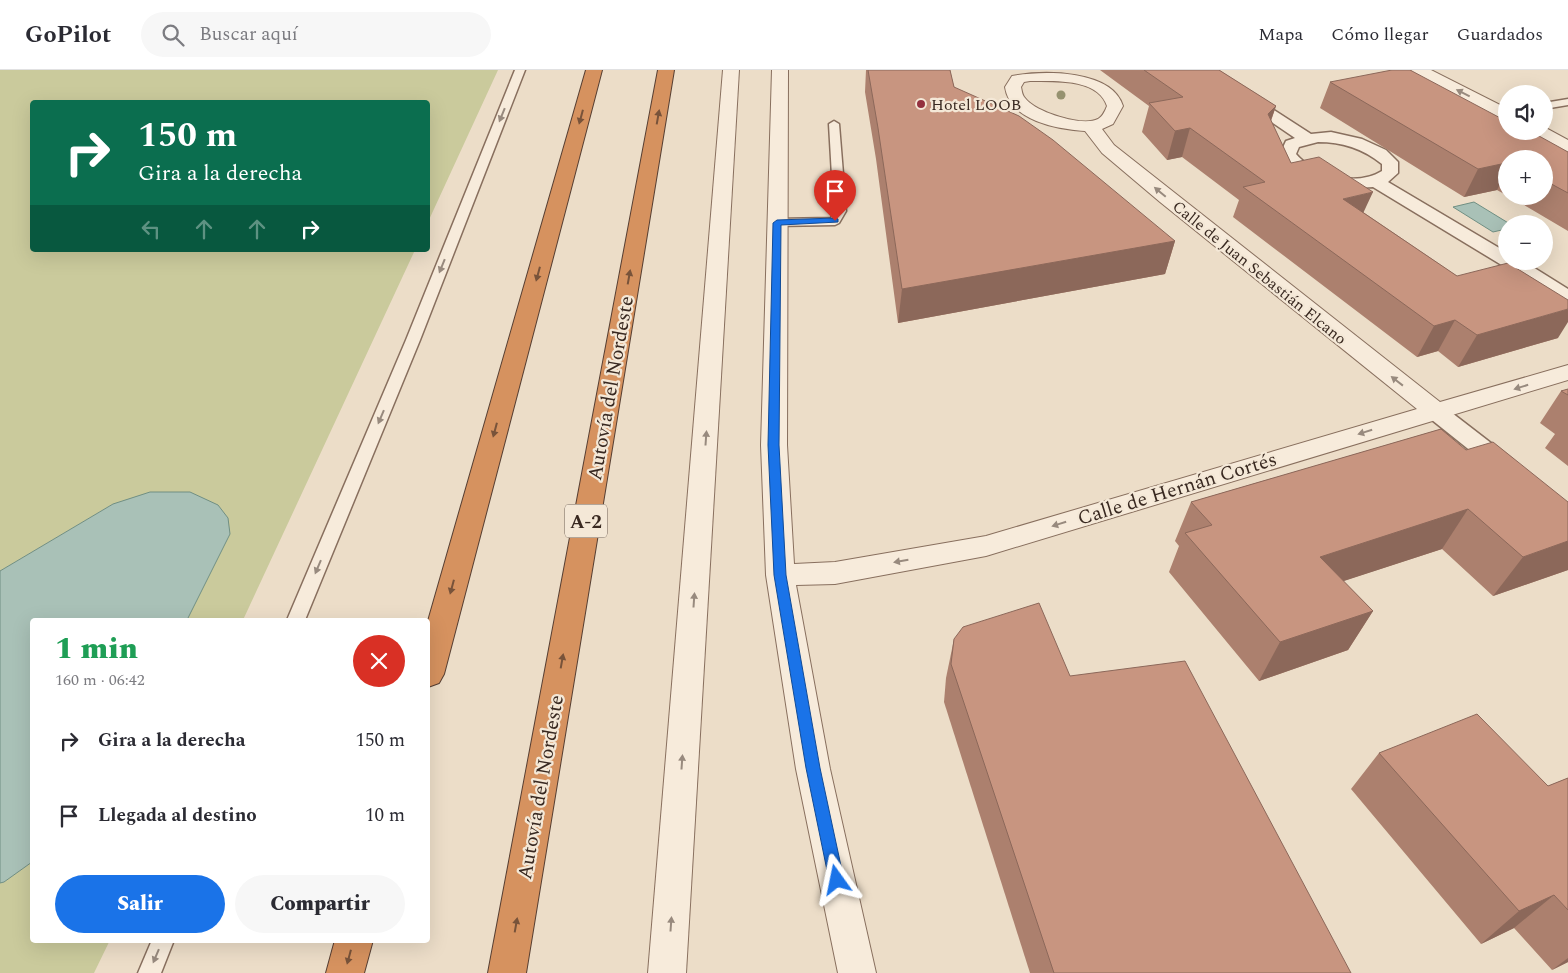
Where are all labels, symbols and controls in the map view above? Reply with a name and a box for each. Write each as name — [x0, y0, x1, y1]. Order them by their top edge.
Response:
search box — [141, 12, 491, 57]
text: GoPilot — [25, 17, 111, 53]
text: Buscar aquí — [199, 20, 298, 49]
icon: search — [159, 21, 187, 49]
text: Mapa — [1258, 21, 1303, 48]
text: Cómo llegar — [1331, 21, 1429, 48]
text: Guardados — [1457, 21, 1543, 48]
map controls — [1498, 85, 1553, 270]
button: sound — [1498, 85, 1553, 140]
one-way arrow — [1456, 89, 1470, 97]
place label: Hotel LOOB — [931, 93, 1021, 117]
marker: Hotel LOOB — [915, 98, 927, 110]
one-way arrow — [498, 108, 506, 122]
text: 150 m — [138, 109, 237, 162]
one-way arrow — [654, 109, 662, 125]
one-way arrow — [577, 110, 585, 125]
icon: right — [55, 120, 120, 185]
button: + — [1498, 150, 1553, 205]
text: Gira a la derecha — [138, 157, 302, 190]
pin — [814, 170, 856, 221]
icon: arrive — [821, 177, 849, 205]
one-way arrow — [1154, 187, 1167, 198]
street label: Calle de Juan Sebastián Elcano — [1167, 195, 1352, 351]
icon: left — [137, 215, 165, 243]
icon: ahead — [190, 215, 218, 243]
icon: ahead — [243, 215, 271, 243]
icon: right — [296, 215, 324, 243]
button: − — [1498, 215, 1553, 270]
one-way arrow — [438, 259, 446, 274]
one-way arrow — [534, 266, 542, 281]
one-way arrow — [626, 269, 634, 285]
street label: Autovía del Nordeste — [580, 294, 642, 483]
one-way arrow — [1391, 376, 1404, 387]
one-way arrow — [1514, 383, 1529, 391]
one-way arrow — [376, 410, 384, 424]
one-way arrow — [491, 423, 499, 438]
one-way arrow — [1358, 428, 1373, 436]
one-way arrow — [702, 430, 710, 446]
street label: Calle de Hernán Cortés — [1074, 444, 1281, 534]
road number: A-2 — [565, 504, 607, 538]
one-way arrow — [1051, 520, 1066, 528]
one-way arrow — [893, 558, 909, 566]
one-way arrow — [314, 560, 322, 574]
one-way arrow — [447, 579, 455, 594]
one-way arrow — [690, 592, 698, 608]
text: 1 min — [55, 626, 138, 672]
button: close — [353, 635, 405, 687]
one-way arrow — [558, 653, 566, 669]
text: 160 m · 06:42 — [55, 668, 145, 692]
street label: Autovía del Nordeste — [510, 693, 572, 882]
text: Gira a la derecha — [98, 726, 245, 755]
text: 150 m — [355, 726, 405, 755]
icon: right — [55, 727, 83, 755]
one-way arrow — [679, 754, 687, 770]
text: Llegada al destino — [98, 801, 257, 830]
text: 10 m — [365, 801, 405, 830]
icon: arrive — [55, 802, 83, 830]
position arrow — [810, 853, 862, 905]
button: Salir — [55, 875, 225, 933]
button: Compartir — [235, 875, 405, 933]
one-way arrow — [667, 916, 675, 932]
one-way arrow — [512, 917, 520, 933]
one-way arrow — [152, 949, 159, 964]
one-way arrow — [345, 949, 353, 964]

